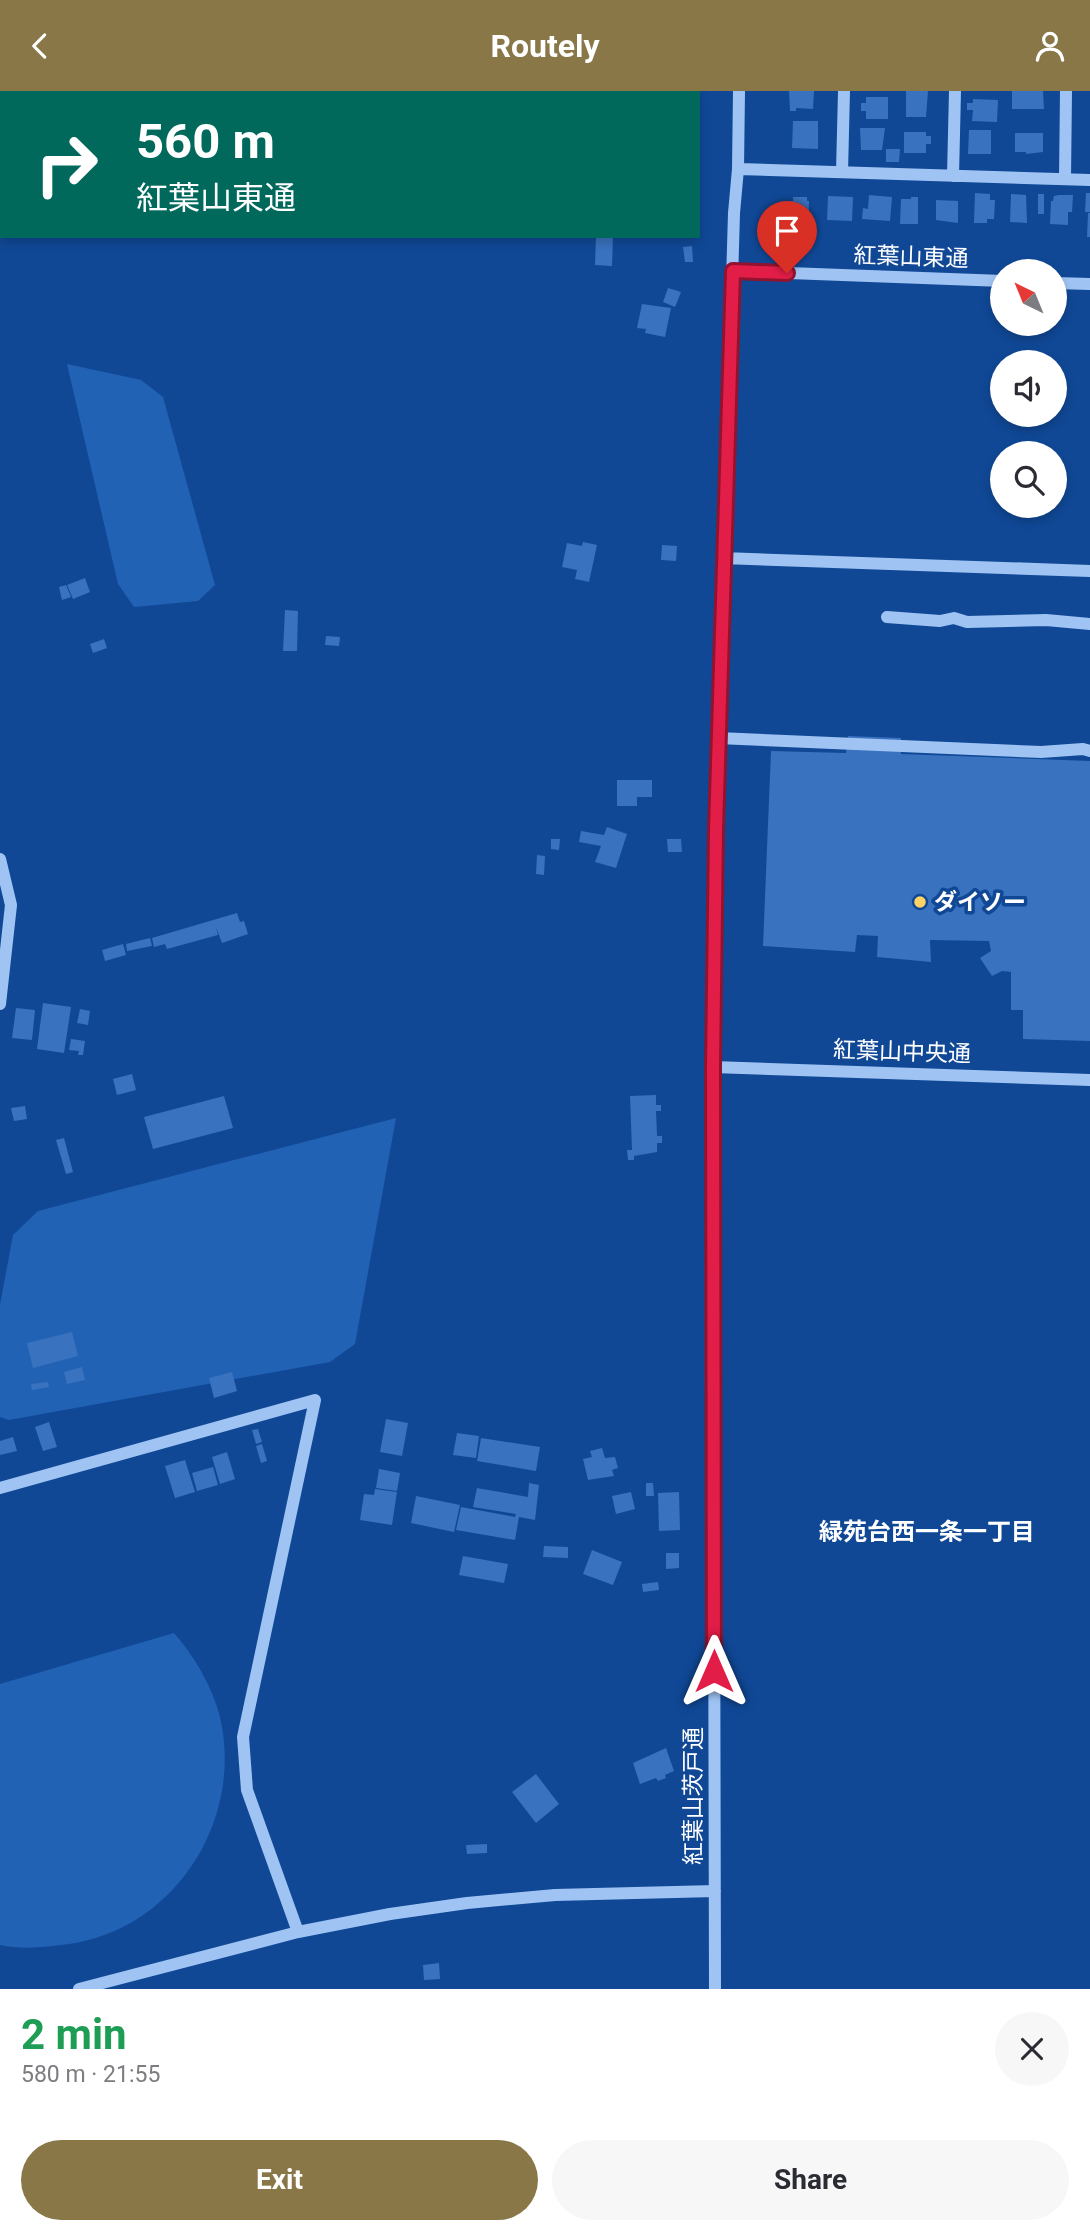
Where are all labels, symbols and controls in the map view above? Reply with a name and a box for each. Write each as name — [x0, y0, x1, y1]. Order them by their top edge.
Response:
icon: back — [21, 27, 59, 65]
text: Routely — [490, 27, 600, 65]
icon: person — [1031, 27, 1069, 65]
text: 560 m — [136, 113, 275, 170]
icon: right — [21, 119, 112, 210]
text: 紅葉山東通 — [136, 179, 296, 217]
pin — [757, 201, 817, 273]
icon: arrive — [768, 212, 806, 250]
street label: 紅葉山東通 — [853, 242, 969, 272]
north arrow — [990, 259, 1068, 336]
map controls — [990, 259, 1067, 518]
button: sound — [990, 350, 1067, 427]
button: search — [990, 441, 1067, 518]
place label: ダイソー — [934, 889, 1026, 916]
marker: ダイソー — [912, 894, 928, 910]
street label: 紅葉山中央通 — [833, 1036, 971, 1068]
district label: 緑苑台西一条一丁目 — [819, 1518, 1035, 1546]
position arrow — [677, 1634, 751, 1708]
street label: 紅葉山茨戸通 — [680, 1727, 707, 1865]
text: 2 min — [21, 2010, 127, 2059]
button: close — [995, 2012, 1069, 2086]
text: 580 m · 21:55 — [21, 2061, 160, 2088]
button: Exit — [21, 2140, 538, 2220]
button: Share — [552, 2140, 1069, 2220]

